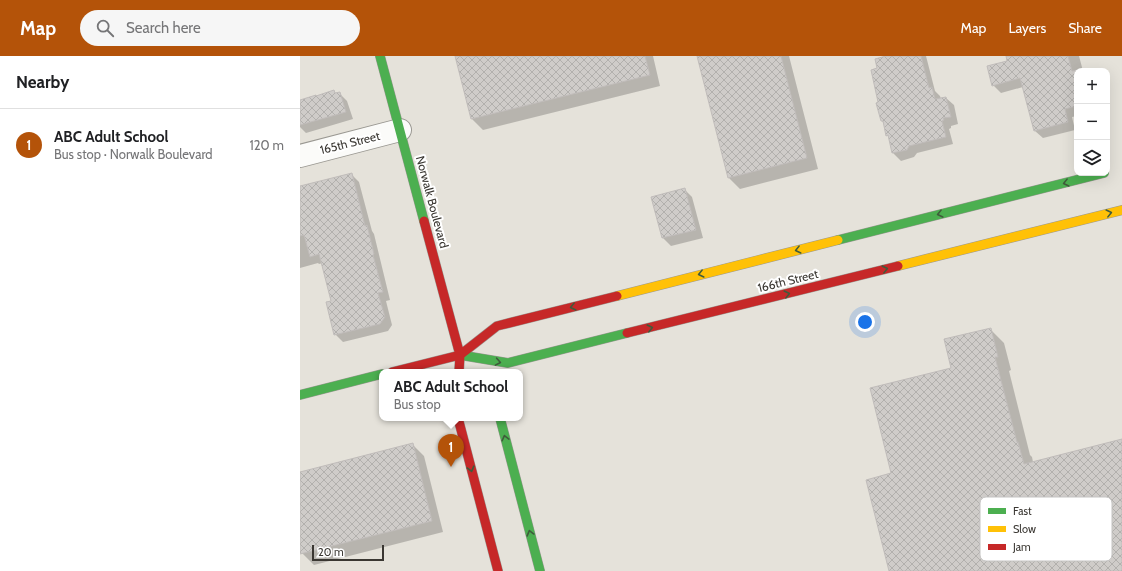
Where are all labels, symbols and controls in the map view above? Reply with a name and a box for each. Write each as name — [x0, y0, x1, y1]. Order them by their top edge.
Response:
search box — [80, 10, 360, 46]
text: Map — [20, 17, 56, 40]
icon: search — [94, 17, 116, 39]
text: Search here — [126, 19, 201, 37]
text: Map — [961, 19, 986, 37]
text: Layers — [1008, 19, 1046, 37]
text: Share — [1068, 19, 1102, 37]
map controls — [1074, 68, 1110, 176]
button: + — [1074, 68, 1110, 104]
text: Nearby — [16, 72, 69, 92]
button: − — [1074, 104, 1110, 140]
text: ABC Adult School — [54, 128, 169, 146]
street label: 165th Street — [318, 128, 381, 157]
text: 1 — [27, 137, 31, 153]
text: 120 m — [250, 137, 284, 153]
button: layers — [1074, 140, 1110, 176]
text: Bus stop · Norwalk Boulevard — [54, 146, 213, 162]
street label: Norwalk Boulevard — [413, 154, 452, 250]
one-way arrow — [1063, 178, 1070, 186]
one-way arrow — [1105, 209, 1112, 218]
one-way arrow — [937, 210, 944, 218]
one-way arrow — [795, 245, 802, 254]
street label: 166th Street — [756, 266, 820, 295]
one-way arrow — [882, 266, 888, 274]
one-way arrow — [698, 270, 704, 278]
one-way arrow — [784, 290, 790, 298]
one-way arrow — [570, 302, 577, 311]
your location — [855, 312, 875, 332]
one-way arrow — [647, 324, 654, 333]
one-way arrow — [495, 357, 501, 365]
popup — [379, 369, 523, 421]
text: ABC Adult School — [394, 378, 508, 396]
text: Bus stop — [394, 396, 441, 412]
pin: 1 — [438, 434, 464, 467]
one-way arrow — [501, 435, 510, 442]
one-way arrow — [466, 465, 475, 472]
legend — [980, 497, 1112, 561]
text: Fast — [1013, 504, 1032, 518]
text: Slow — [1013, 522, 1036, 536]
one-way arrow — [526, 530, 535, 537]
text: Jam — [1012, 540, 1031, 554]
scale bar — [312, 543, 384, 562]
text: 20 m — [318, 545, 344, 559]

